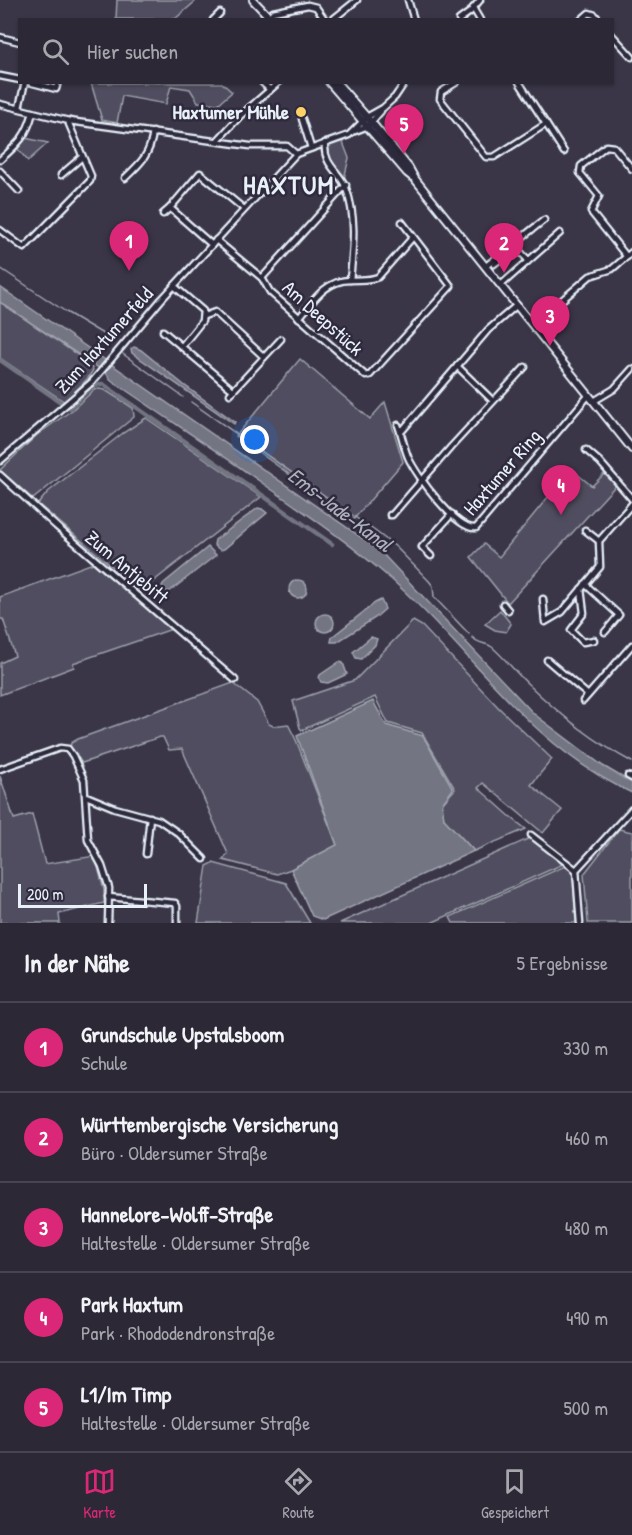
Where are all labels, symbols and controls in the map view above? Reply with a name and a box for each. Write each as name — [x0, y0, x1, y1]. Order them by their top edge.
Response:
search box — [18, 18, 614, 84]
icon: search — [39, 35, 72, 68]
text: Hier suchen — [87, 36, 178, 66]
place label: Haxtumer Mühle — [173, 98, 289, 125]
pin: 5 — [384, 104, 424, 154]
marker: Haxtumer Mühle — [294, 105, 308, 119]
district label: HAXTUM — [243, 167, 335, 202]
pin: 1 — [110, 222, 148, 271]
pin: 2 — [484, 224, 524, 273]
street label: Am Deepstück — [277, 274, 370, 361]
street label: Zum Haxtumerfeld — [48, 280, 159, 399]
pin: 3 — [530, 296, 570, 346]
street label: Haxtumer Ring — [457, 423, 547, 521]
your location — [240, 425, 269, 454]
water label: Ems-Jade-Kanal — [282, 461, 400, 559]
pin: 4 — [542, 466, 580, 515]
street label: Zum Antjebitt — [80, 524, 176, 610]
scale bar — [18, 881, 147, 908]
text: 200 m — [27, 883, 63, 905]
text: In der Nähe — [24, 945, 130, 980]
text: 5 Ergebnisse — [516, 949, 608, 976]
text: Grundschule Upstalsboom — [81, 1019, 284, 1049]
text: 1 — [40, 1034, 47, 1061]
text: 330 m — [563, 1034, 608, 1061]
text: Schule — [81, 1049, 128, 1076]
text: Württembergische Versicherung — [81, 1109, 338, 1139]
text: 2 — [39, 1124, 48, 1151]
text: 460 m — [565, 1124, 608, 1151]
text: Büro · Oldersumer Straße — [81, 1139, 268, 1166]
text: Hannelore-Wolff-Straße — [81, 1199, 273, 1229]
text: 3 — [39, 1214, 48, 1241]
text: 480 m — [565, 1214, 608, 1241]
text: Haltestelle · Oldersumer Straße — [81, 1229, 310, 1256]
text: Park Haxtum — [81, 1289, 183, 1319]
text: 4 — [40, 1304, 47, 1331]
text: 490 m — [566, 1304, 608, 1331]
text: Park · Rhododendronstraße — [81, 1319, 275, 1346]
text: L1/Im Timp — [81, 1379, 171, 1409]
text: 5 — [39, 1394, 48, 1421]
text: 500 m — [563, 1394, 608, 1421]
text: Haltestelle · Oldersumer Straße — [81, 1409, 310, 1436]
tab: Karte — [83, 1465, 116, 1523]
tab: Route — [282, 1465, 315, 1523]
tab: Gespeichert — [481, 1465, 549, 1523]

